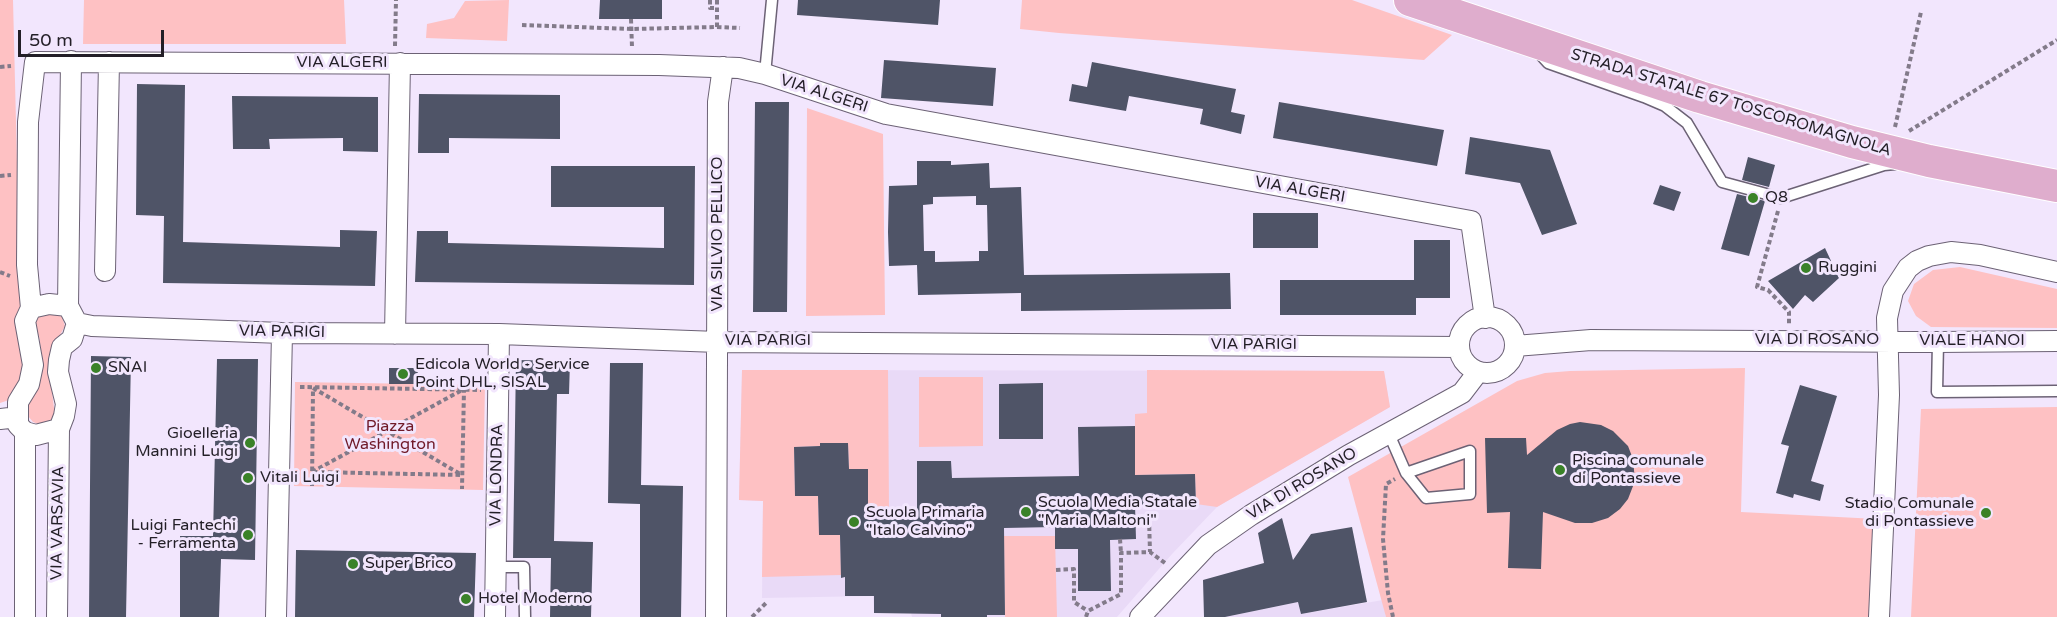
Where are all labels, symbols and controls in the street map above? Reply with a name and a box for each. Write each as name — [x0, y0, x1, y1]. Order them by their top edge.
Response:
scale bar — [21, 18, 166, 56]
text: 50 m — [29, 29, 73, 51]
street label: STRADA STATALE 67 TOSCOROMAGNOLA — [1568, 45, 1894, 161]
street label: VIA ALGERI — [296, 53, 388, 73]
street label: VIA ALGERI — [778, 71, 870, 117]
street label: VIA SILVIO PELLICO — [708, 156, 728, 312]
street label: VIA ALGERI — [1253, 173, 1347, 207]
place label: Q8 — [1765, 188, 1788, 208]
marker: Q8 — [1746, 191, 1760, 205]
place label: Ruggini — [1818, 258, 1877, 278]
marker: Ruggini — [1799, 261, 1813, 275]
street label: VIA PARIGI — [239, 322, 325, 342]
street label: VIA DI ROSANO — [1755, 330, 1879, 350]
street label: VIA PARIGI — [725, 331, 811, 351]
street label: VIALE HANOI — [1919, 331, 2025, 351]
street label: VIA PARIGI — [1211, 335, 1297, 355]
place label: Edicola World - Service Point DHL, SISAL — [415, 355, 590, 393]
place label: SNAI — [108, 358, 147, 378]
marker: SNAI — [89, 361, 103, 375]
marker: Edicola World - Service Point DHL, SISAL — [396, 367, 410, 381]
park label: Piazza Washington — [344, 417, 436, 455]
place label: Gioelleria Mannini Luigi — [135, 424, 238, 462]
street label: VIA LONDRA — [487, 424, 507, 526]
marker: Gioelleria Mannini Luigi — [243, 436, 257, 450]
street label: VIA DI ROSANO — [1244, 444, 1360, 524]
place label: Piscina comunale di Pontassieve — [1572, 451, 1704, 489]
marker: Piscina comunale di Pontassieve — [1553, 463, 1567, 477]
street label: VIA VARSAVIA — [47, 466, 69, 580]
place label: Vitali Luigi — [260, 468, 339, 488]
marker: Vitali Luigi — [241, 471, 255, 485]
place label: Scuola Media Statale "Maria Maltoni" — [1038, 493, 1197, 531]
place label: Stadio Comunale di Pontassieve — [1845, 494, 1974, 532]
place label: Scuola Primaria "Italo Calvino" — [866, 503, 985, 541]
marker: Scuola Media Statale "Maria Maltoni" — [1019, 505, 1033, 519]
marker: Stadio Comunale di Pontassieve — [1979, 506, 1993, 520]
marker: Scuola Primaria "Italo Calvino" — [847, 515, 861, 529]
place label: Luigi Fantechi - Ferramenta — [130, 516, 236, 554]
marker: Luigi Fantechi - Ferramenta — [241, 528, 255, 542]
place label: Super Brico — [365, 554, 453, 574]
marker: Super Brico — [346, 557, 360, 571]
place label: Hotel Moderno — [478, 589, 592, 609]
marker: Hotel Moderno — [459, 592, 473, 606]

